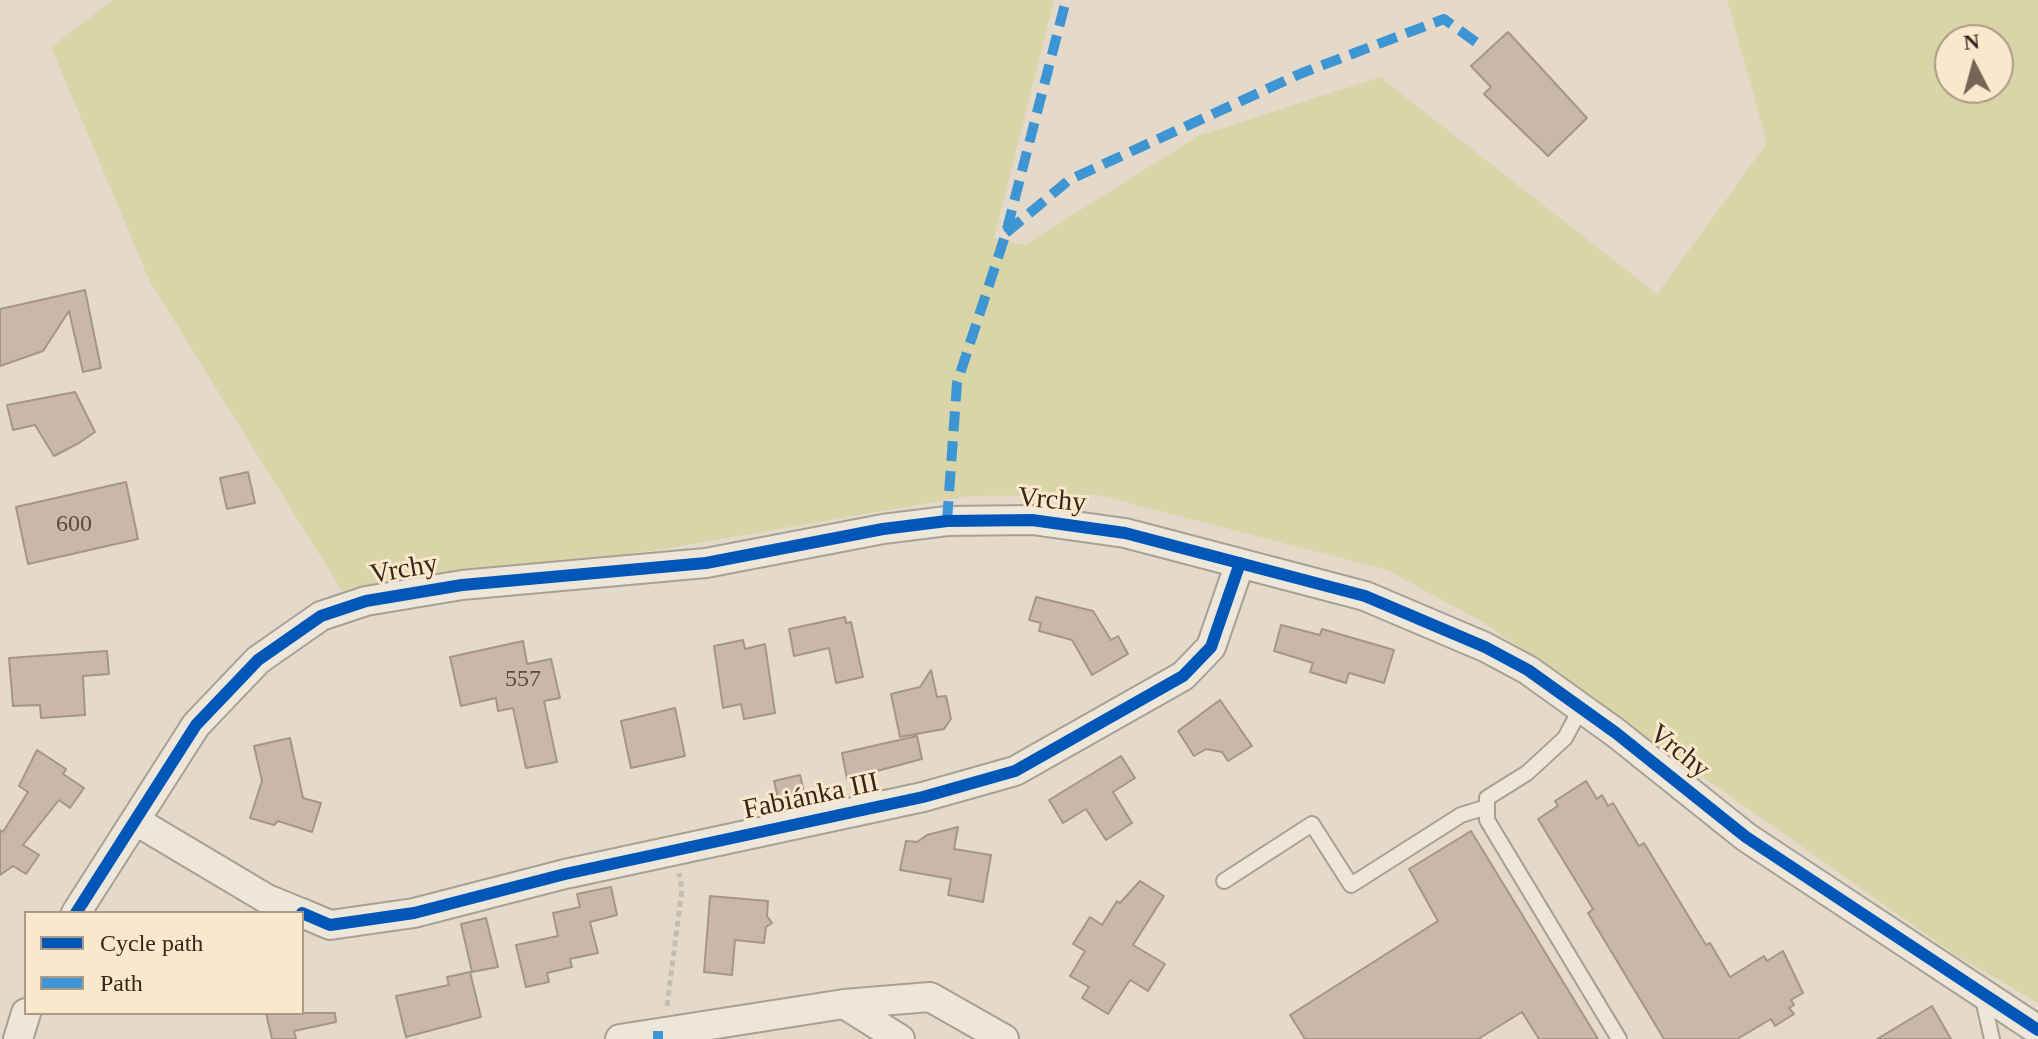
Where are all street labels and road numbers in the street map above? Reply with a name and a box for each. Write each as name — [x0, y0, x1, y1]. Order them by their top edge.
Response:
street label: Vrchy — [1017, 481, 1087, 521]
street label: Vrchy — [367, 548, 441, 592]
street label: Vrchy — [1642, 717, 1716, 787]
street label: Fabiánka III — [740, 766, 882, 828]

